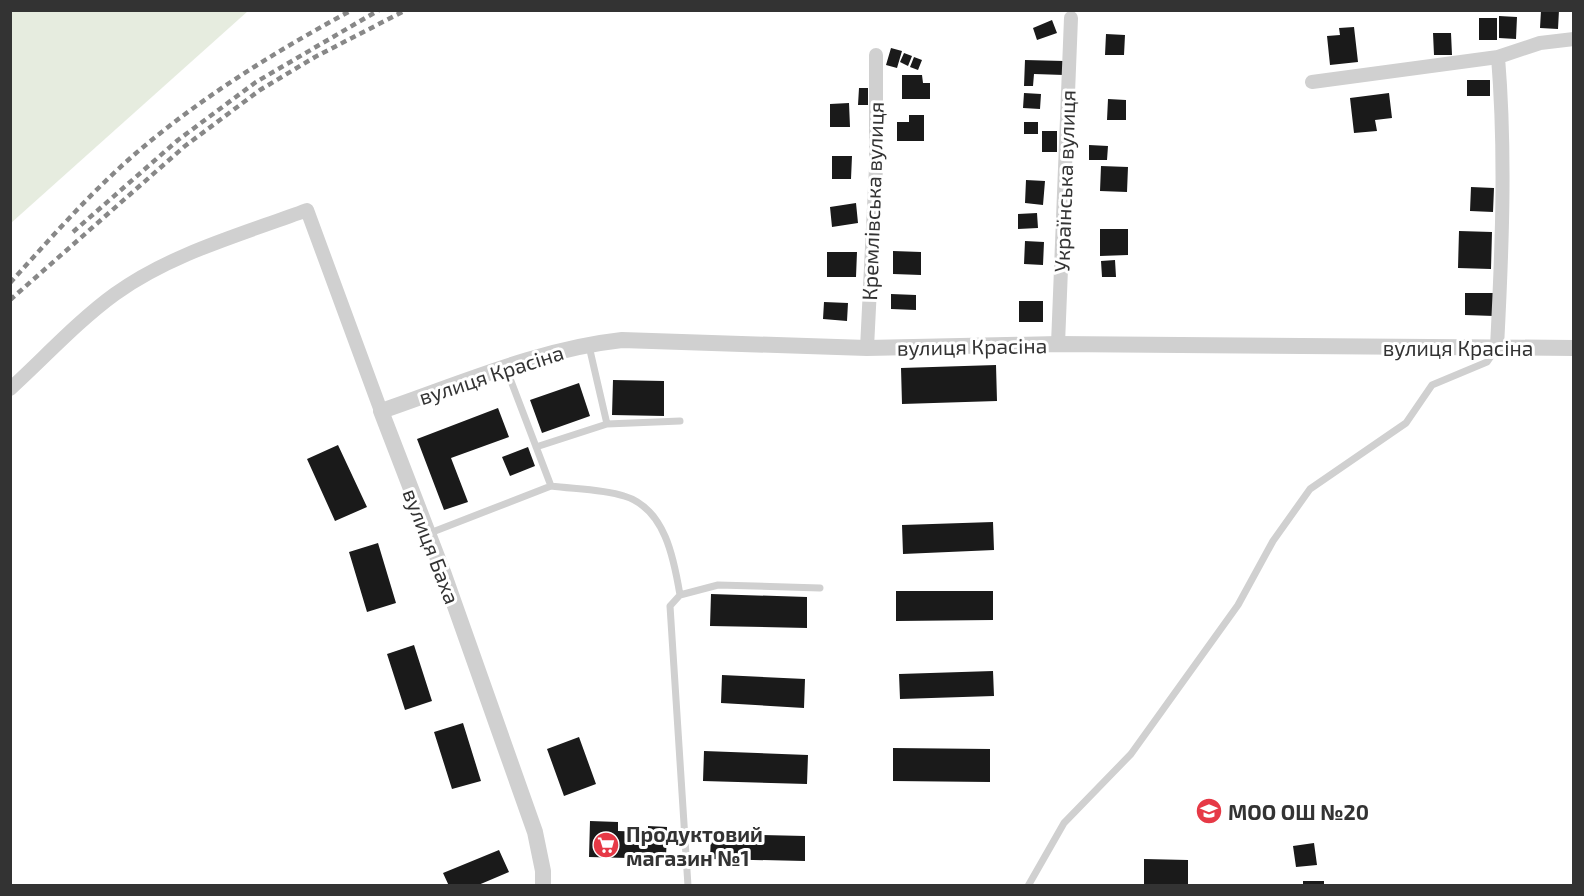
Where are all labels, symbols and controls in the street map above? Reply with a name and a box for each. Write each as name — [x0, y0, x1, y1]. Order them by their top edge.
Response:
street label: Українська вулиця — [1048, 89, 1081, 273]
street label: Кремлівська вулиця — [856, 101, 889, 301]
street label: вулиця Красіна — [897, 332, 1047, 361]
street label: вулиця Красіна — [1383, 335, 1533, 361]
street label: вулиця Красіна — [416, 339, 567, 410]
street label: вулиця Баха — [398, 485, 465, 608]
school or university icon: МОО ОШ №20 — [1194, 796, 1224, 826]
place label: МОО ОШ №20 — [1228, 799, 1369, 824]
place label: Продуктовий магазин №1 — [626, 821, 763, 870]
supermarket icon: Продуктовий магазин №1 — [591, 830, 621, 860]

